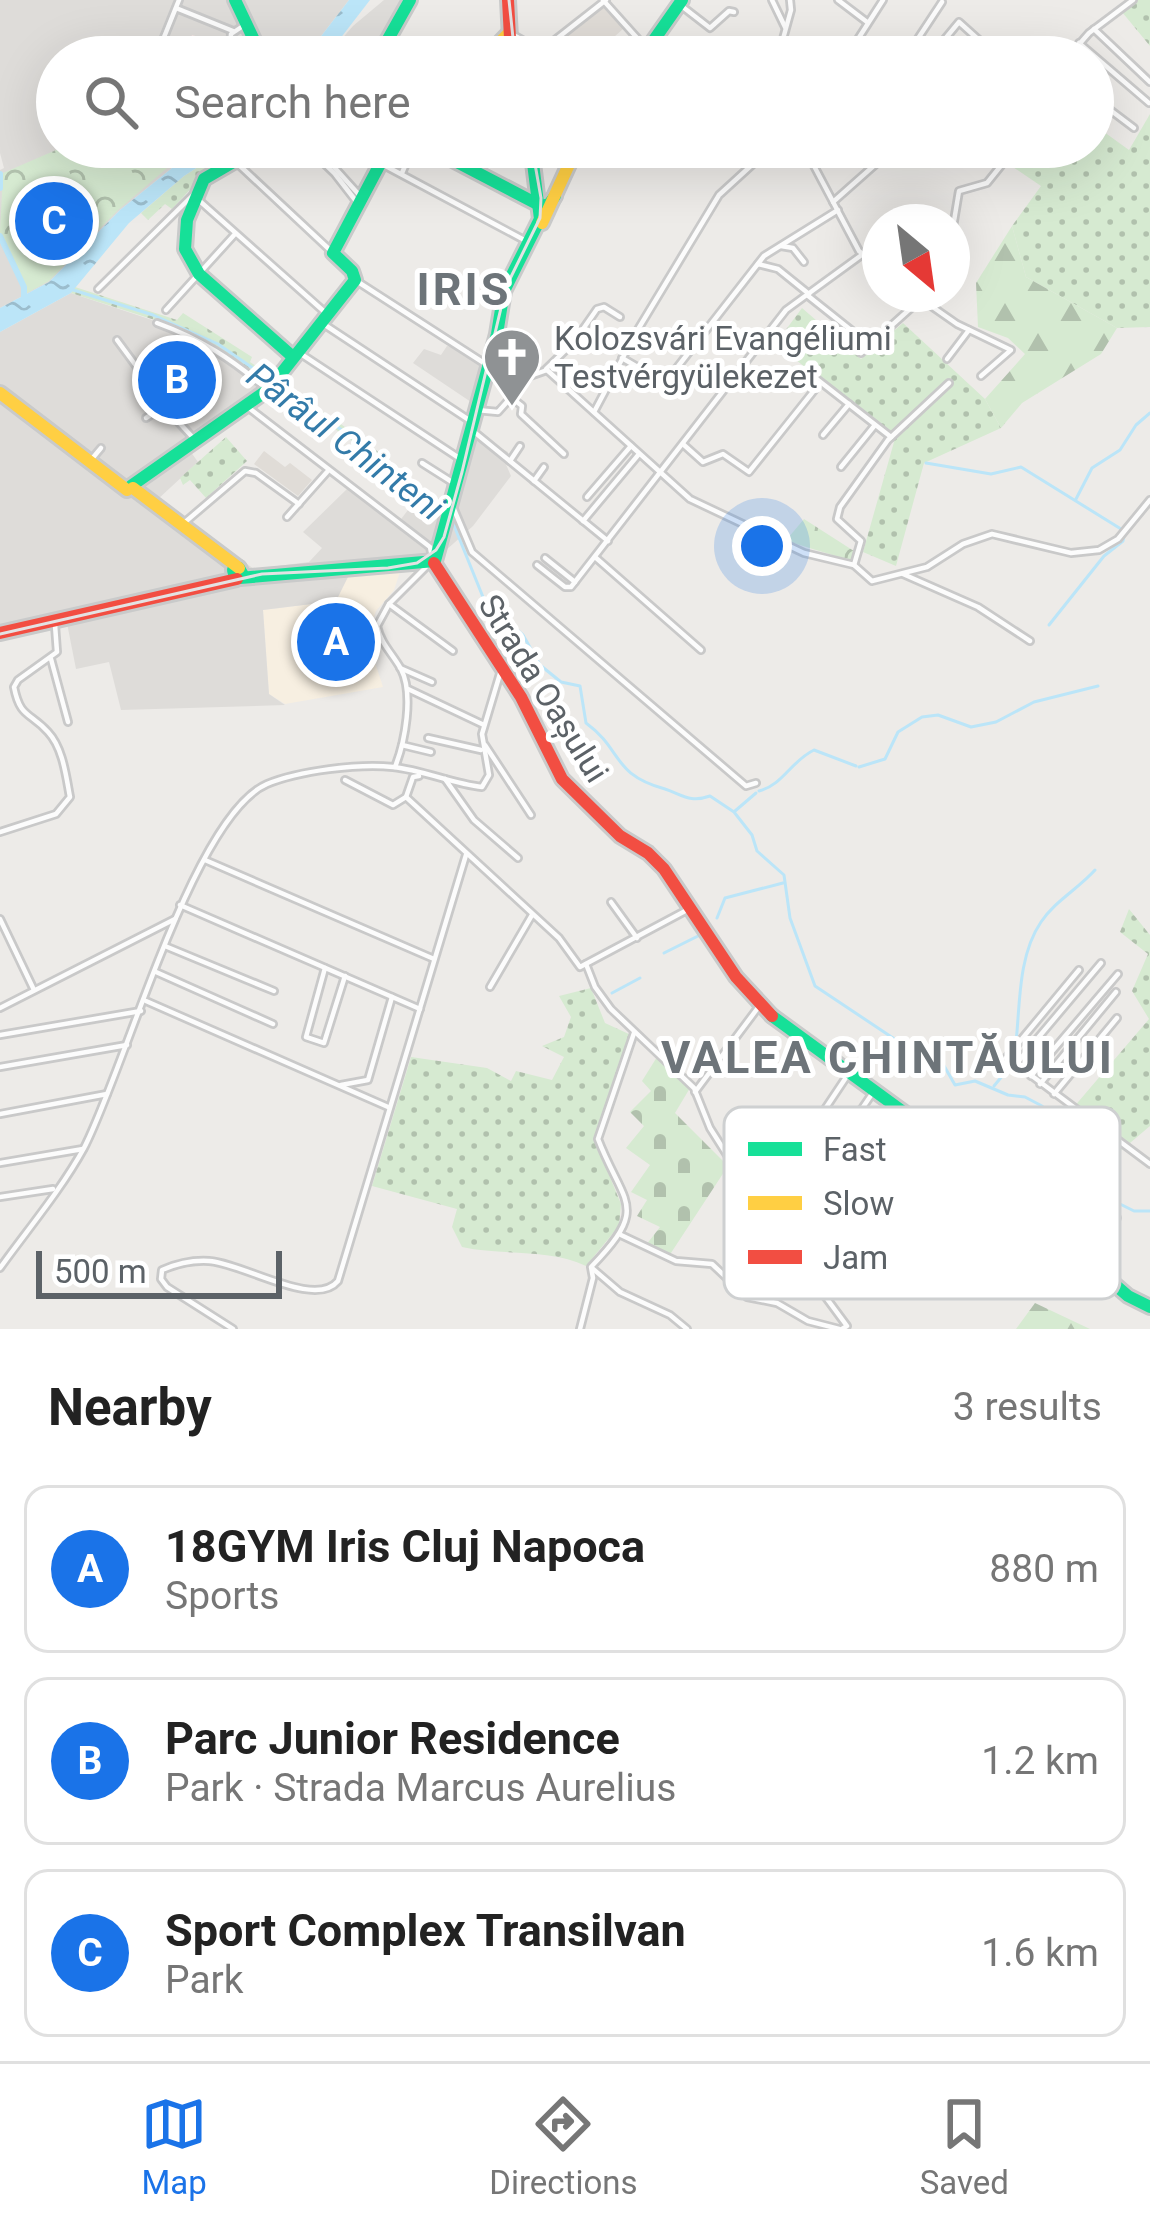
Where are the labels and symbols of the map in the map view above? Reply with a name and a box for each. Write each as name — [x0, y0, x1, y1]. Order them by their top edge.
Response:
pin: C — [15, 176, 93, 266]
north arrow — [862, 204, 970, 312]
district label: IRIS — [417, 263, 511, 316]
place label: Kolozsvári Evangéliumi Testvérgyülekezet — [554, 319, 892, 396]
church icon: Kolozsvári Evangéliumi Testvérgyülekezet — [481, 326, 543, 408]
pin: B — [138, 335, 216, 425]
water label: Pârâul Chinteni — [239, 354, 452, 530]
your location — [732, 516, 792, 576]
street label: Strada Oașului — [470, 587, 617, 790]
pin: A — [297, 597, 375, 687]
district label: VALEA CHINTĂULUI — [661, 1031, 1115, 1084]
legend — [724, 1107, 1120, 1299]
text: Fast — [823, 1130, 886, 1169]
text: Slow — [823, 1184, 894, 1223]
text: Jam — [823, 1238, 888, 1277]
scale bar — [36, 1245, 282, 1298]

